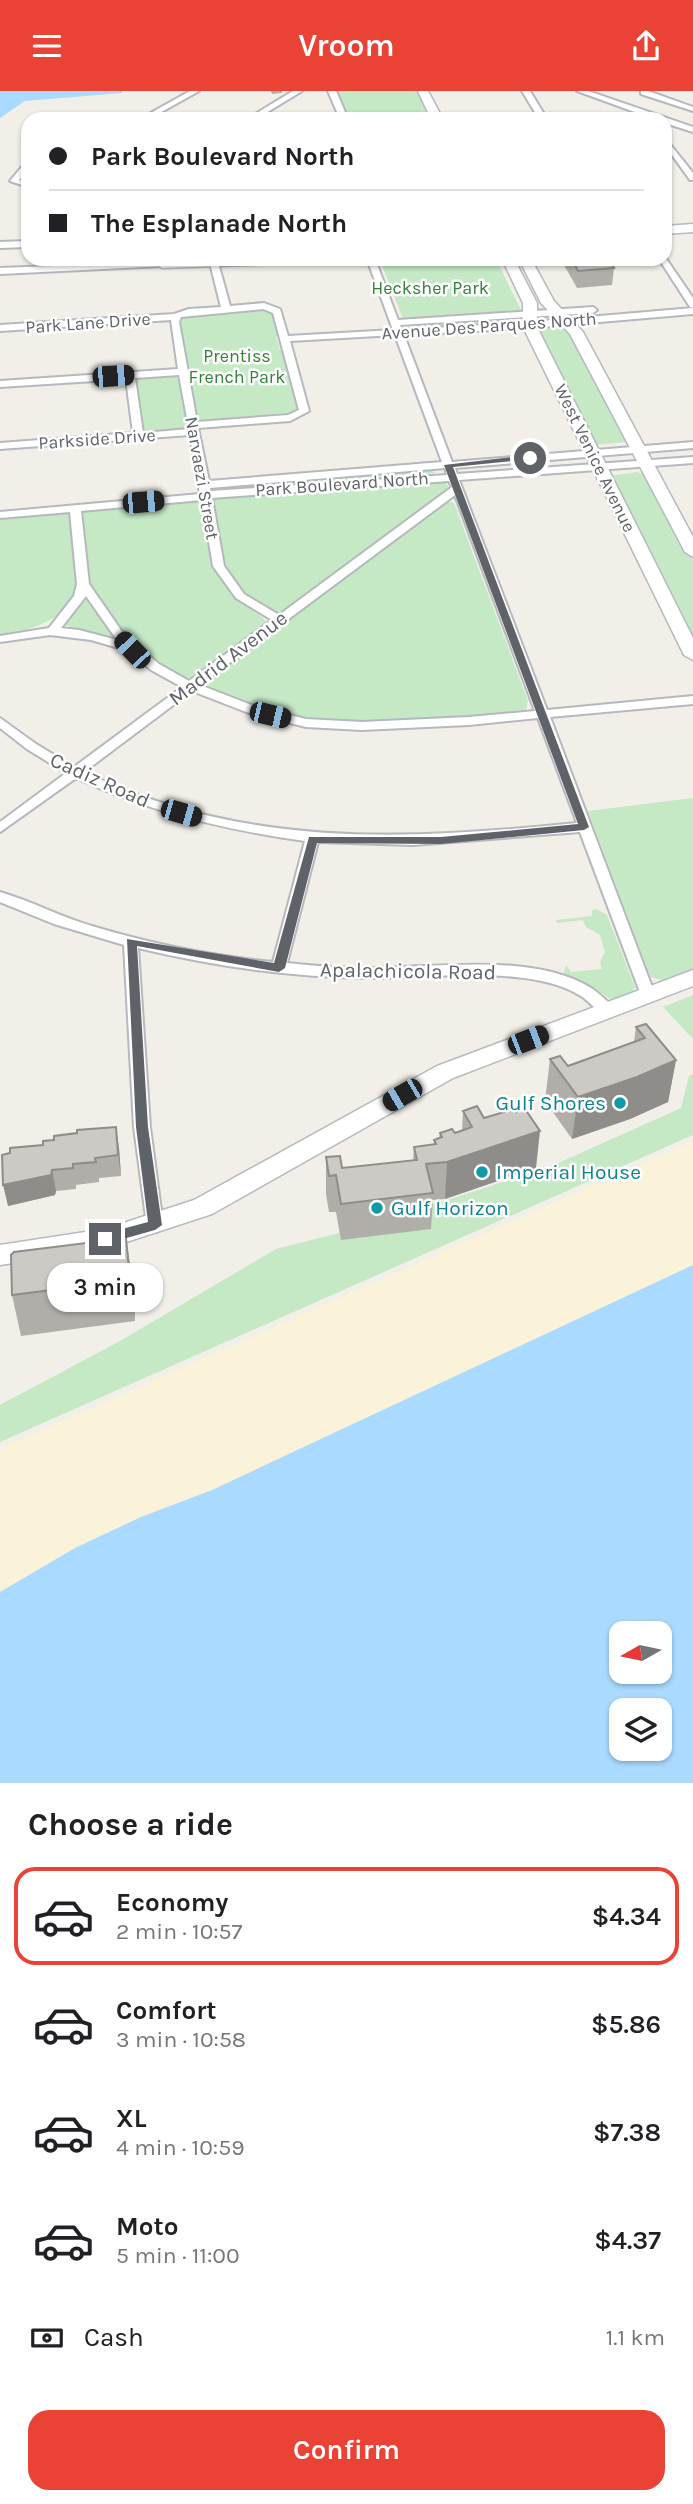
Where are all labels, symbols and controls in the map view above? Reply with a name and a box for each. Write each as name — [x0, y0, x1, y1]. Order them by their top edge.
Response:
icon: menu — [28, 27, 66, 65]
text: Vroom — [298, 27, 395, 64]
icon: share — [627, 27, 665, 65]
text: Park Boulevard North — [91, 141, 355, 172]
text: The Esplanade North — [91, 208, 347, 239]
park label: Hecksher Park — [371, 277, 489, 299]
street label: Park Lane Drive — [25, 308, 151, 338]
street label: Avenue Des Parques North — [381, 308, 597, 344]
park label: Prentiss French Park — [189, 345, 286, 388]
car — [92, 364, 135, 388]
street label: West Venice Avenue — [550, 380, 640, 536]
street label: Narvaezi Street — [180, 415, 224, 541]
street label: Parkside Drive — [38, 424, 156, 454]
route start — [514, 442, 546, 474]
street label: Park Boulevard North — [255, 467, 429, 501]
car — [122, 490, 165, 514]
street label: Madrid Avenue — [164, 606, 292, 710]
car — [110, 628, 155, 672]
car — [248, 700, 293, 730]
street label: Cadiz Road — [47, 747, 153, 813]
car — [158, 797, 205, 829]
street label: Apalachicola Road — [320, 957, 496, 985]
car — [505, 1023, 552, 1057]
car — [379, 1075, 426, 1115]
place label: Gulf Shores — [495, 1091, 606, 1115]
marker: Gulf Shores — [612, 1095, 628, 1111]
place label: Imperial House — [496, 1160, 641, 1184]
marker: Imperial House — [474, 1164, 490, 1180]
place label: Gulf Horizon — [391, 1196, 509, 1220]
marker: Gulf Horizon — [369, 1200, 385, 1216]
route end — [89, 1223, 121, 1255]
callout: 3 min — [47, 1263, 163, 1313]
text: 3 min — [73, 1274, 137, 1301]
north arrow — [609, 1621, 672, 1683]
map controls — [609, 1621, 672, 1761]
button: layers — [609, 1698, 672, 1761]
text: Choose a ride — [28, 1806, 233, 1843]
icon: car — [32, 1885, 95, 1948]
text: Economy — [116, 1887, 228, 1918]
text: $4.34 — [592, 1901, 661, 1932]
text: 2 min · 10:57 — [116, 1918, 242, 1945]
icon: car — [32, 1993, 95, 2056]
text: Comfort — [116, 1995, 217, 2026]
text: $5.86 — [591, 2009, 661, 2040]
text: 3 min · 10:58 — [116, 2026, 246, 2053]
icon: car — [32, 2101, 95, 2164]
text: XL — [116, 2103, 147, 2134]
text: $7.38 — [593, 2117, 661, 2148]
text: 4 min · 10:59 — [116, 2134, 244, 2161]
icon: car — [32, 2209, 95, 2272]
text: Moto — [116, 2211, 178, 2242]
text: $4.37 — [594, 2225, 661, 2256]
text: 5 min · 11:00 — [116, 2242, 240, 2269]
icon: cash — [28, 2319, 66, 2357]
text: Cash — [84, 2322, 144, 2353]
text: 1.1 km — [606, 2324, 665, 2351]
button: Confirm — [28, 2410, 665, 2490]

